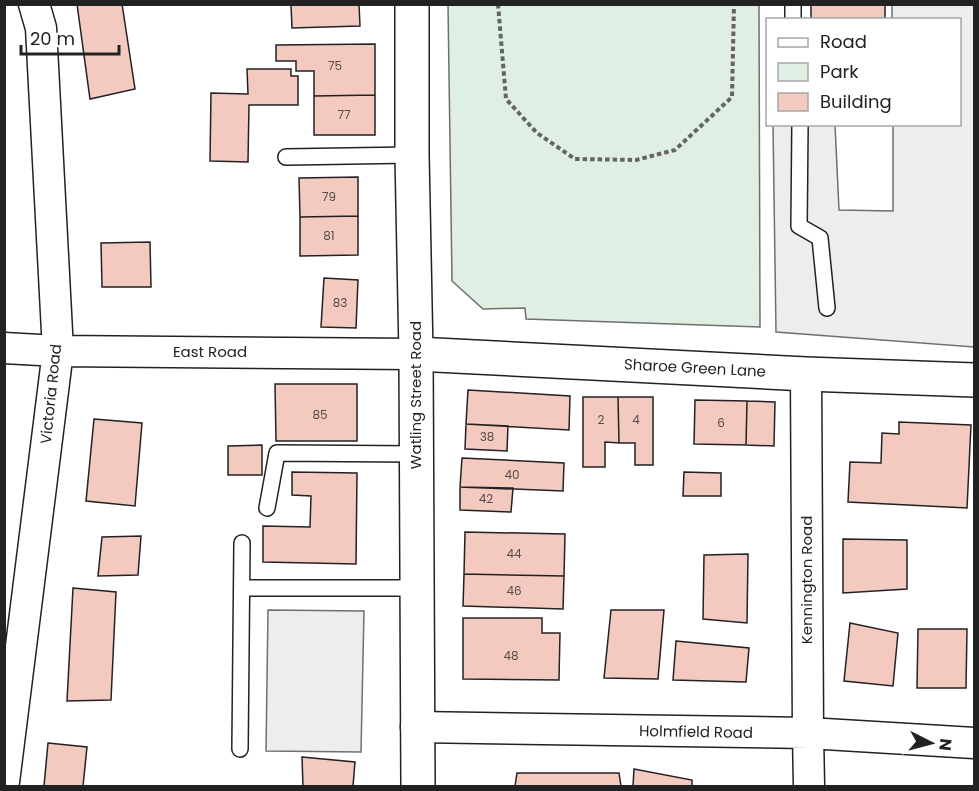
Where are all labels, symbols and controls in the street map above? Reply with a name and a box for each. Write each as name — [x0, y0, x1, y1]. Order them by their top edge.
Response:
scale bar — [21, 18, 118, 56]
legend — [766, 18, 961, 126]
text: 20 m — [30, 26, 75, 51]
text: Road — [820, 29, 867, 54]
house number: 75 — [328, 57, 342, 74]
text: Park — [820, 59, 859, 84]
text: Building — [820, 89, 892, 114]
house number: 77 — [337, 106, 351, 123]
house number: 79 — [322, 188, 336, 205]
house number: 81 — [323, 227, 335, 244]
house number: 83 — [333, 294, 347, 311]
street label: Watling Street Road — [405, 321, 426, 469]
street label: East Road — [173, 341, 247, 362]
street label: Victoria Road — [35, 343, 66, 445]
street label: Sharoe Green Lane — [624, 353, 767, 382]
house number: 85 — [312, 406, 328, 423]
house number: 2 — [598, 411, 605, 428]
house number: 4 — [632, 411, 640, 428]
house number: 6 — [717, 414, 725, 431]
house number: 38 — [480, 428, 494, 445]
house number: 40 — [504, 466, 520, 483]
house number: 42 — [479, 490, 493, 507]
street label: Kennington Road — [796, 516, 817, 644]
house number: 44 — [506, 545, 522, 562]
house number: 46 — [506, 582, 522, 599]
house number: 48 — [503, 647, 519, 664]
north arrow — [901, 713, 961, 773]
street label: Holmfield Road — [639, 720, 753, 743]
text: N — [933, 737, 957, 752]

